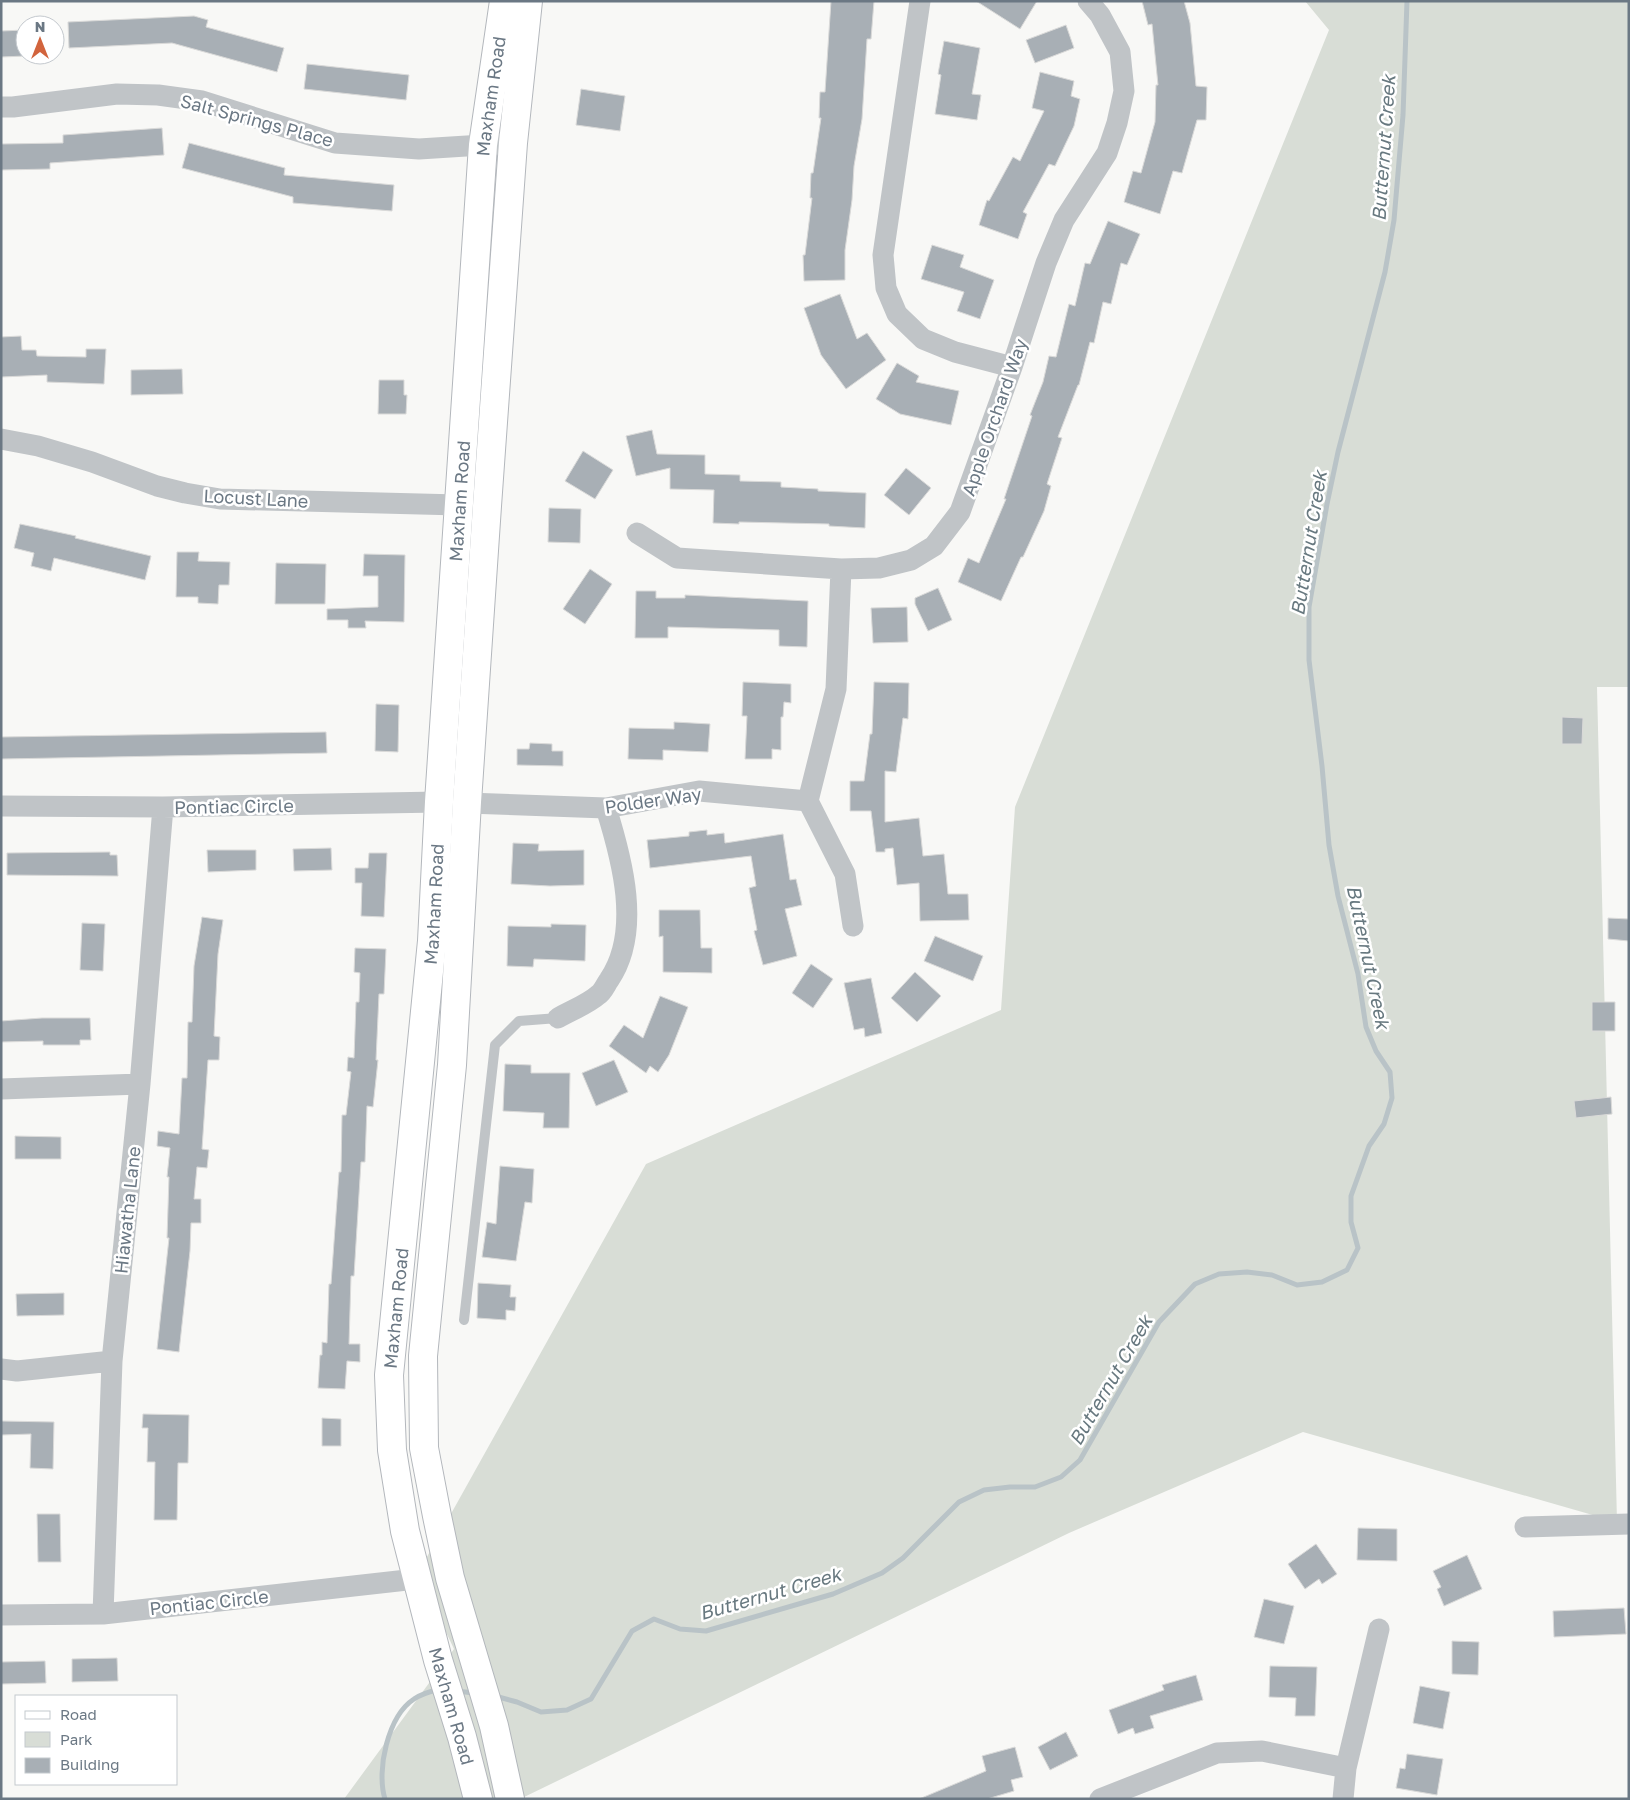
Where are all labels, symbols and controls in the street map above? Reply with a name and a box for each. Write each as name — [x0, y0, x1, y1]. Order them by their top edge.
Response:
north arrow — [15, 15, 65, 65]
text: N — [35, 18, 45, 35]
street label: Maxham Road — [471, 35, 510, 157]
water label: Butternut Creek — [1366, 72, 1400, 222]
street label: Salt Springs Place — [178, 89, 336, 151]
street label: Apple Orchard Way — [957, 336, 1031, 498]
street label: Maxham Road — [444, 440, 474, 562]
water label: Butternut Creek — [1285, 467, 1331, 617]
street label: Locust Lane — [203, 484, 309, 512]
street label: Polder Way — [603, 782, 703, 818]
street label: Pontiac Circle — [174, 794, 294, 818]
street label: Maxham Road — [419, 843, 448, 966]
water label: Butternut Creek — [1343, 883, 1396, 1033]
street label: Hiawatha Lane — [109, 1145, 145, 1275]
street label: Maxham Road — [379, 1247, 413, 1370]
water label: Butternut Creek — [1064, 1309, 1158, 1449]
water label: Butternut Creek — [697, 1561, 846, 1624]
street label: Pontiac Circle — [148, 1585, 270, 1619]
street label: Maxham Road — [425, 1645, 479, 1767]
legend — [15, 1695, 178, 1785]
text: Road — [60, 1705, 97, 1723]
text: Park — [60, 1730, 93, 1748]
text: Building — [60, 1755, 120, 1773]

